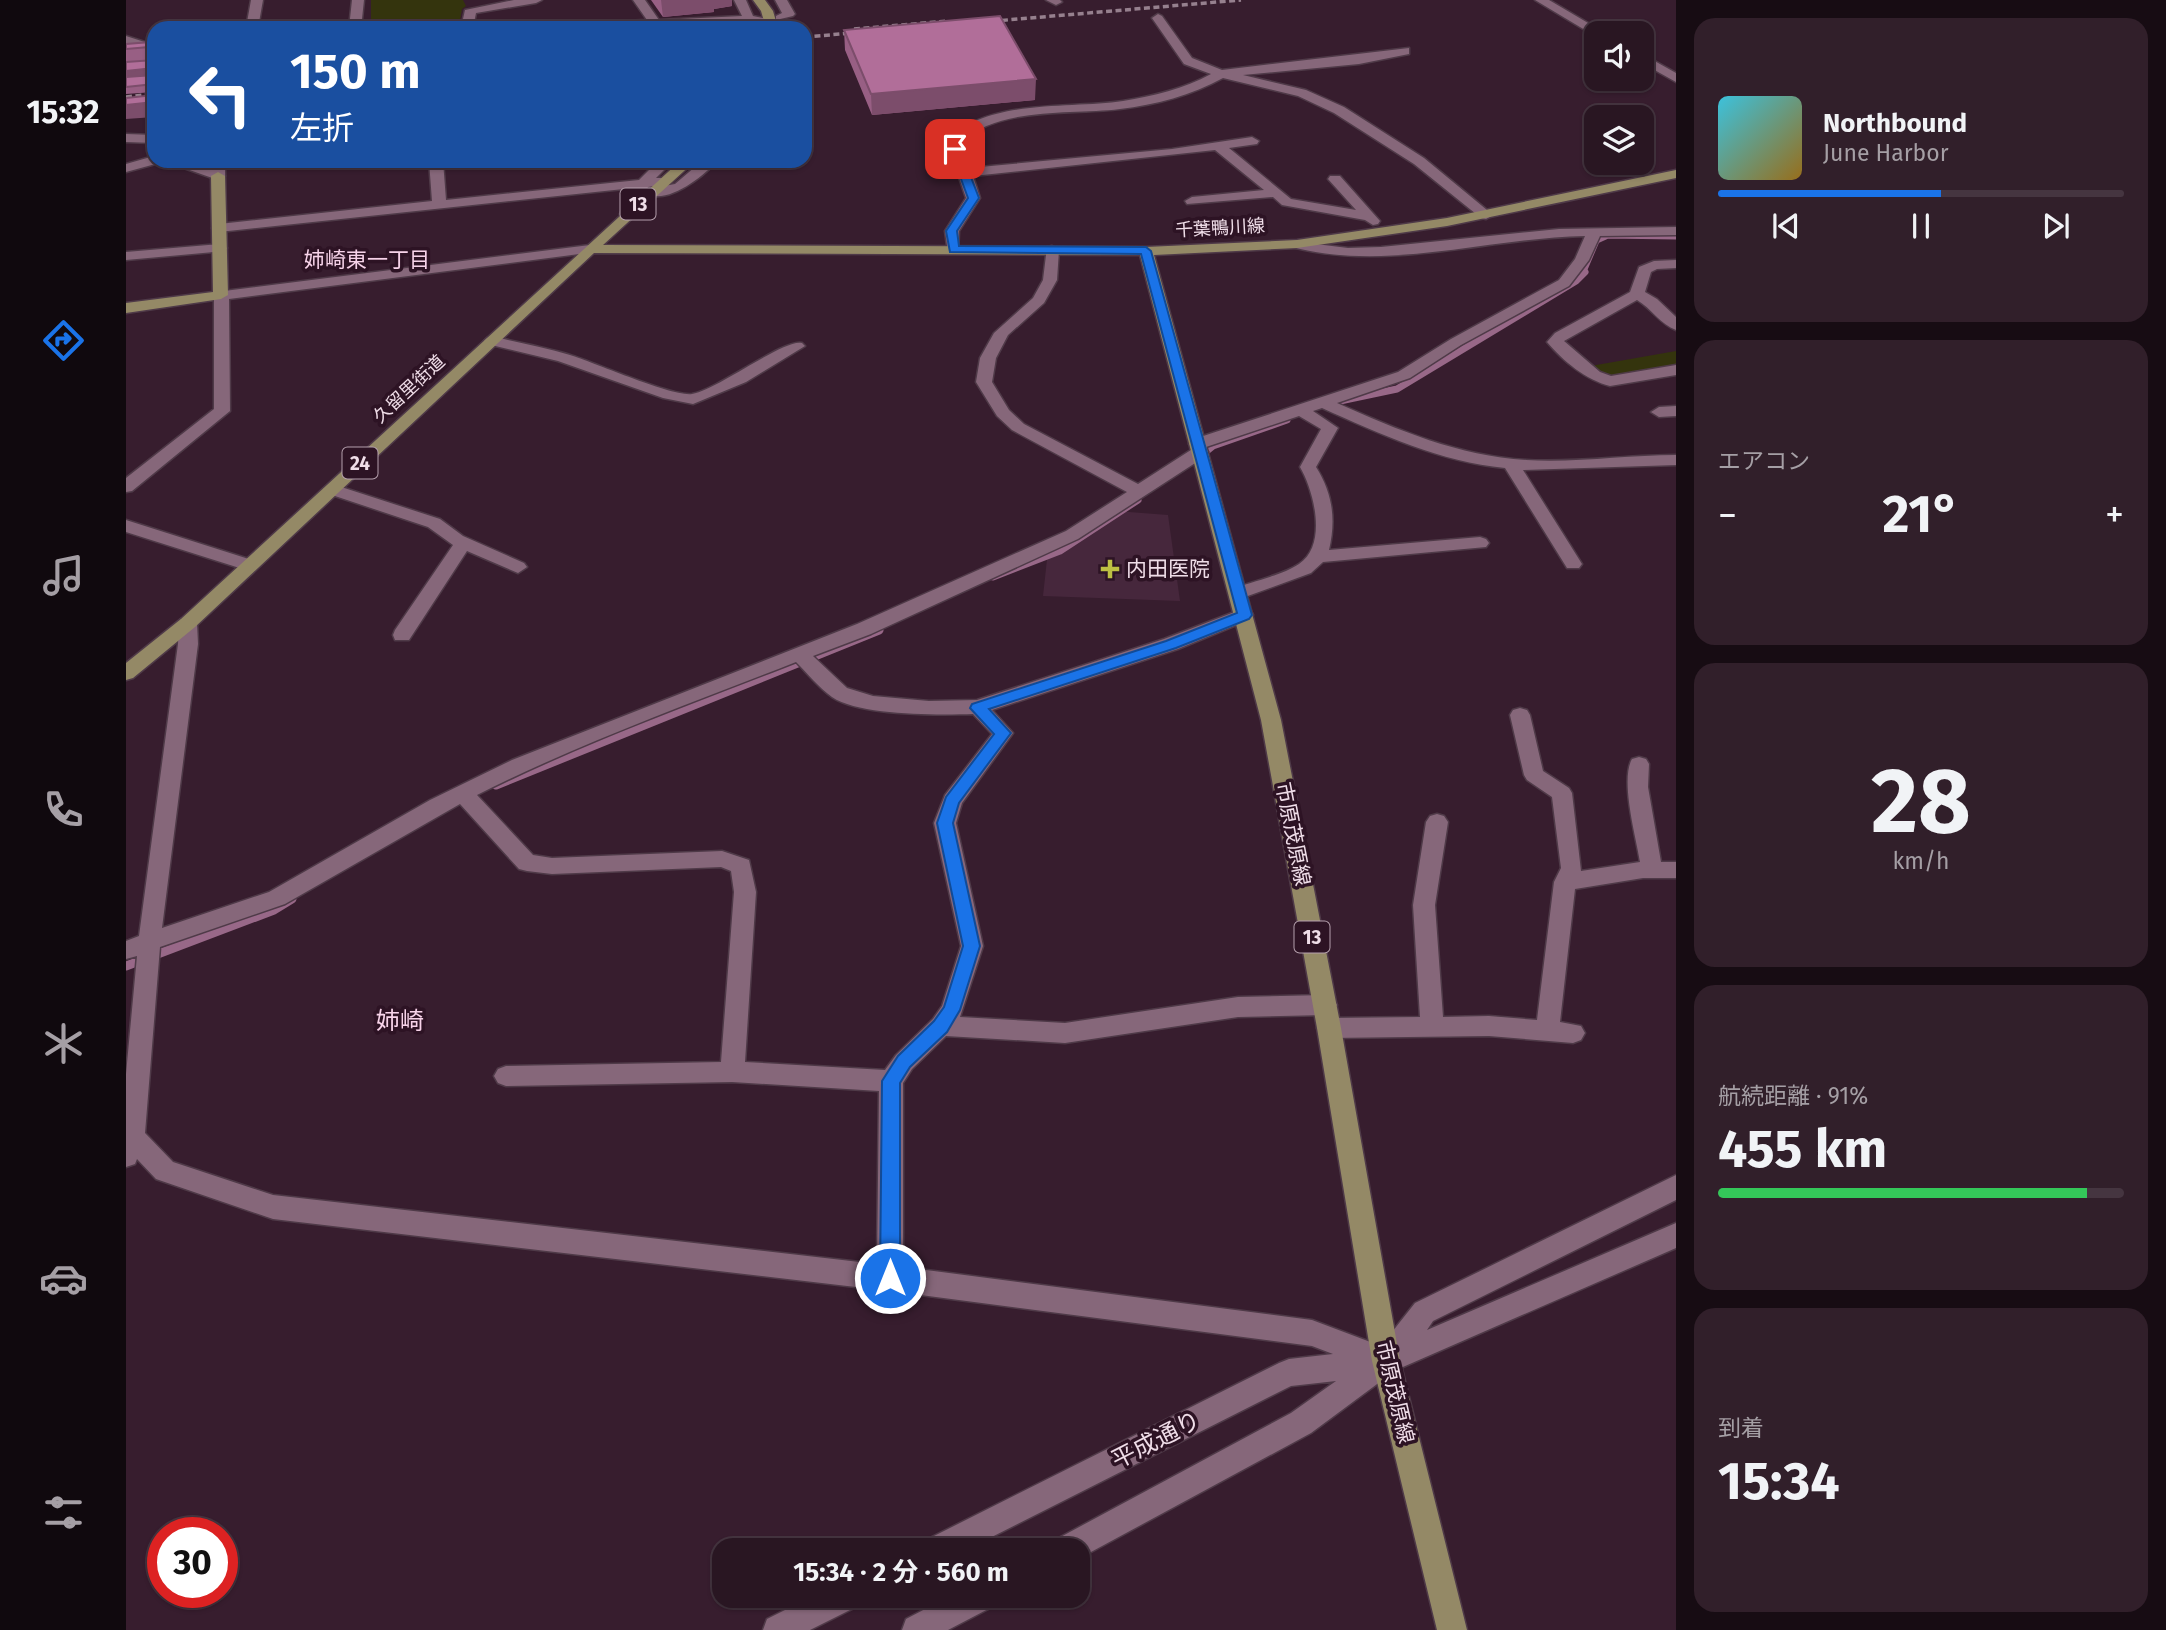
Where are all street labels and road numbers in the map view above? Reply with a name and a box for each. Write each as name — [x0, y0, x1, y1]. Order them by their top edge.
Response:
road number: 13 — [620, 188, 656, 220]
street label: 千葉鴨川線 — [1174, 215, 1266, 241]
street label: 久留里街道 — [369, 350, 449, 428]
road number: 24 — [342, 447, 378, 478]
street label: 市原茂原線 — [1270, 780, 1316, 888]
road number: 13 — [1294, 922, 1330, 953]
street label: 市原茂原線 — [1371, 1338, 1419, 1446]
street label: 平成通り — [1107, 1406, 1205, 1474]

